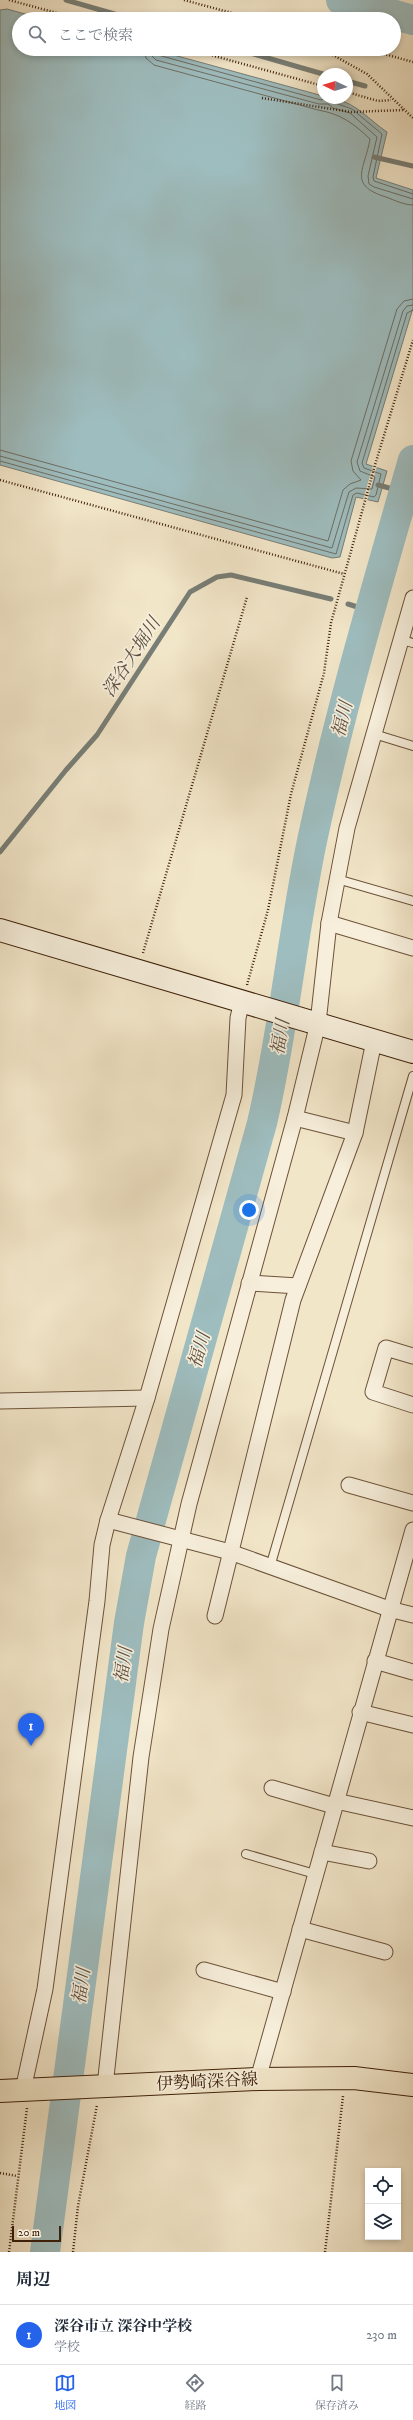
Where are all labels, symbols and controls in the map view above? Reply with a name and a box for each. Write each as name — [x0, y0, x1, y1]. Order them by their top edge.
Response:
search box — [12, 12, 401, 56]
icon: search — [26, 23, 48, 45]
text: ここで検索 — [58, 26, 133, 45]
north arrow — [317, 68, 353, 104]
water label: 深谷大堀川 — [98, 612, 167, 701]
water label: 福川 — [328, 697, 358, 739]
water label: 福川 — [267, 1016, 295, 1057]
your location — [239, 1200, 259, 1220]
water label: 福川 — [184, 1328, 216, 1371]
water label: 福川 — [111, 1644, 138, 1684]
pin: 1 — [18, 1713, 44, 1746]
water label: 福川 — [69, 1965, 96, 2005]
street label: 伊勢崎深谷線 — [156, 2068, 259, 2096]
map controls — [365, 2168, 401, 2240]
button: locate — [365, 2168, 401, 2204]
button: layers — [365, 2204, 401, 2240]
scale bar — [12, 2224, 61, 2243]
text: 20 m — [18, 2226, 40, 2240]
text: 周辺 — [16, 2269, 50, 2291]
text: 深谷市立 深谷中学校 — [54, 2317, 192, 2336]
text: 1 — [27, 2327, 31, 2343]
text: 230 m — [366, 2327, 397, 2343]
text: 学校 — [54, 2339, 80, 2355]
tab: 地図 — [54, 2372, 76, 2413]
tab: 経路 — [184, 2372, 206, 2413]
tab: 保存済み — [315, 2372, 359, 2413]

